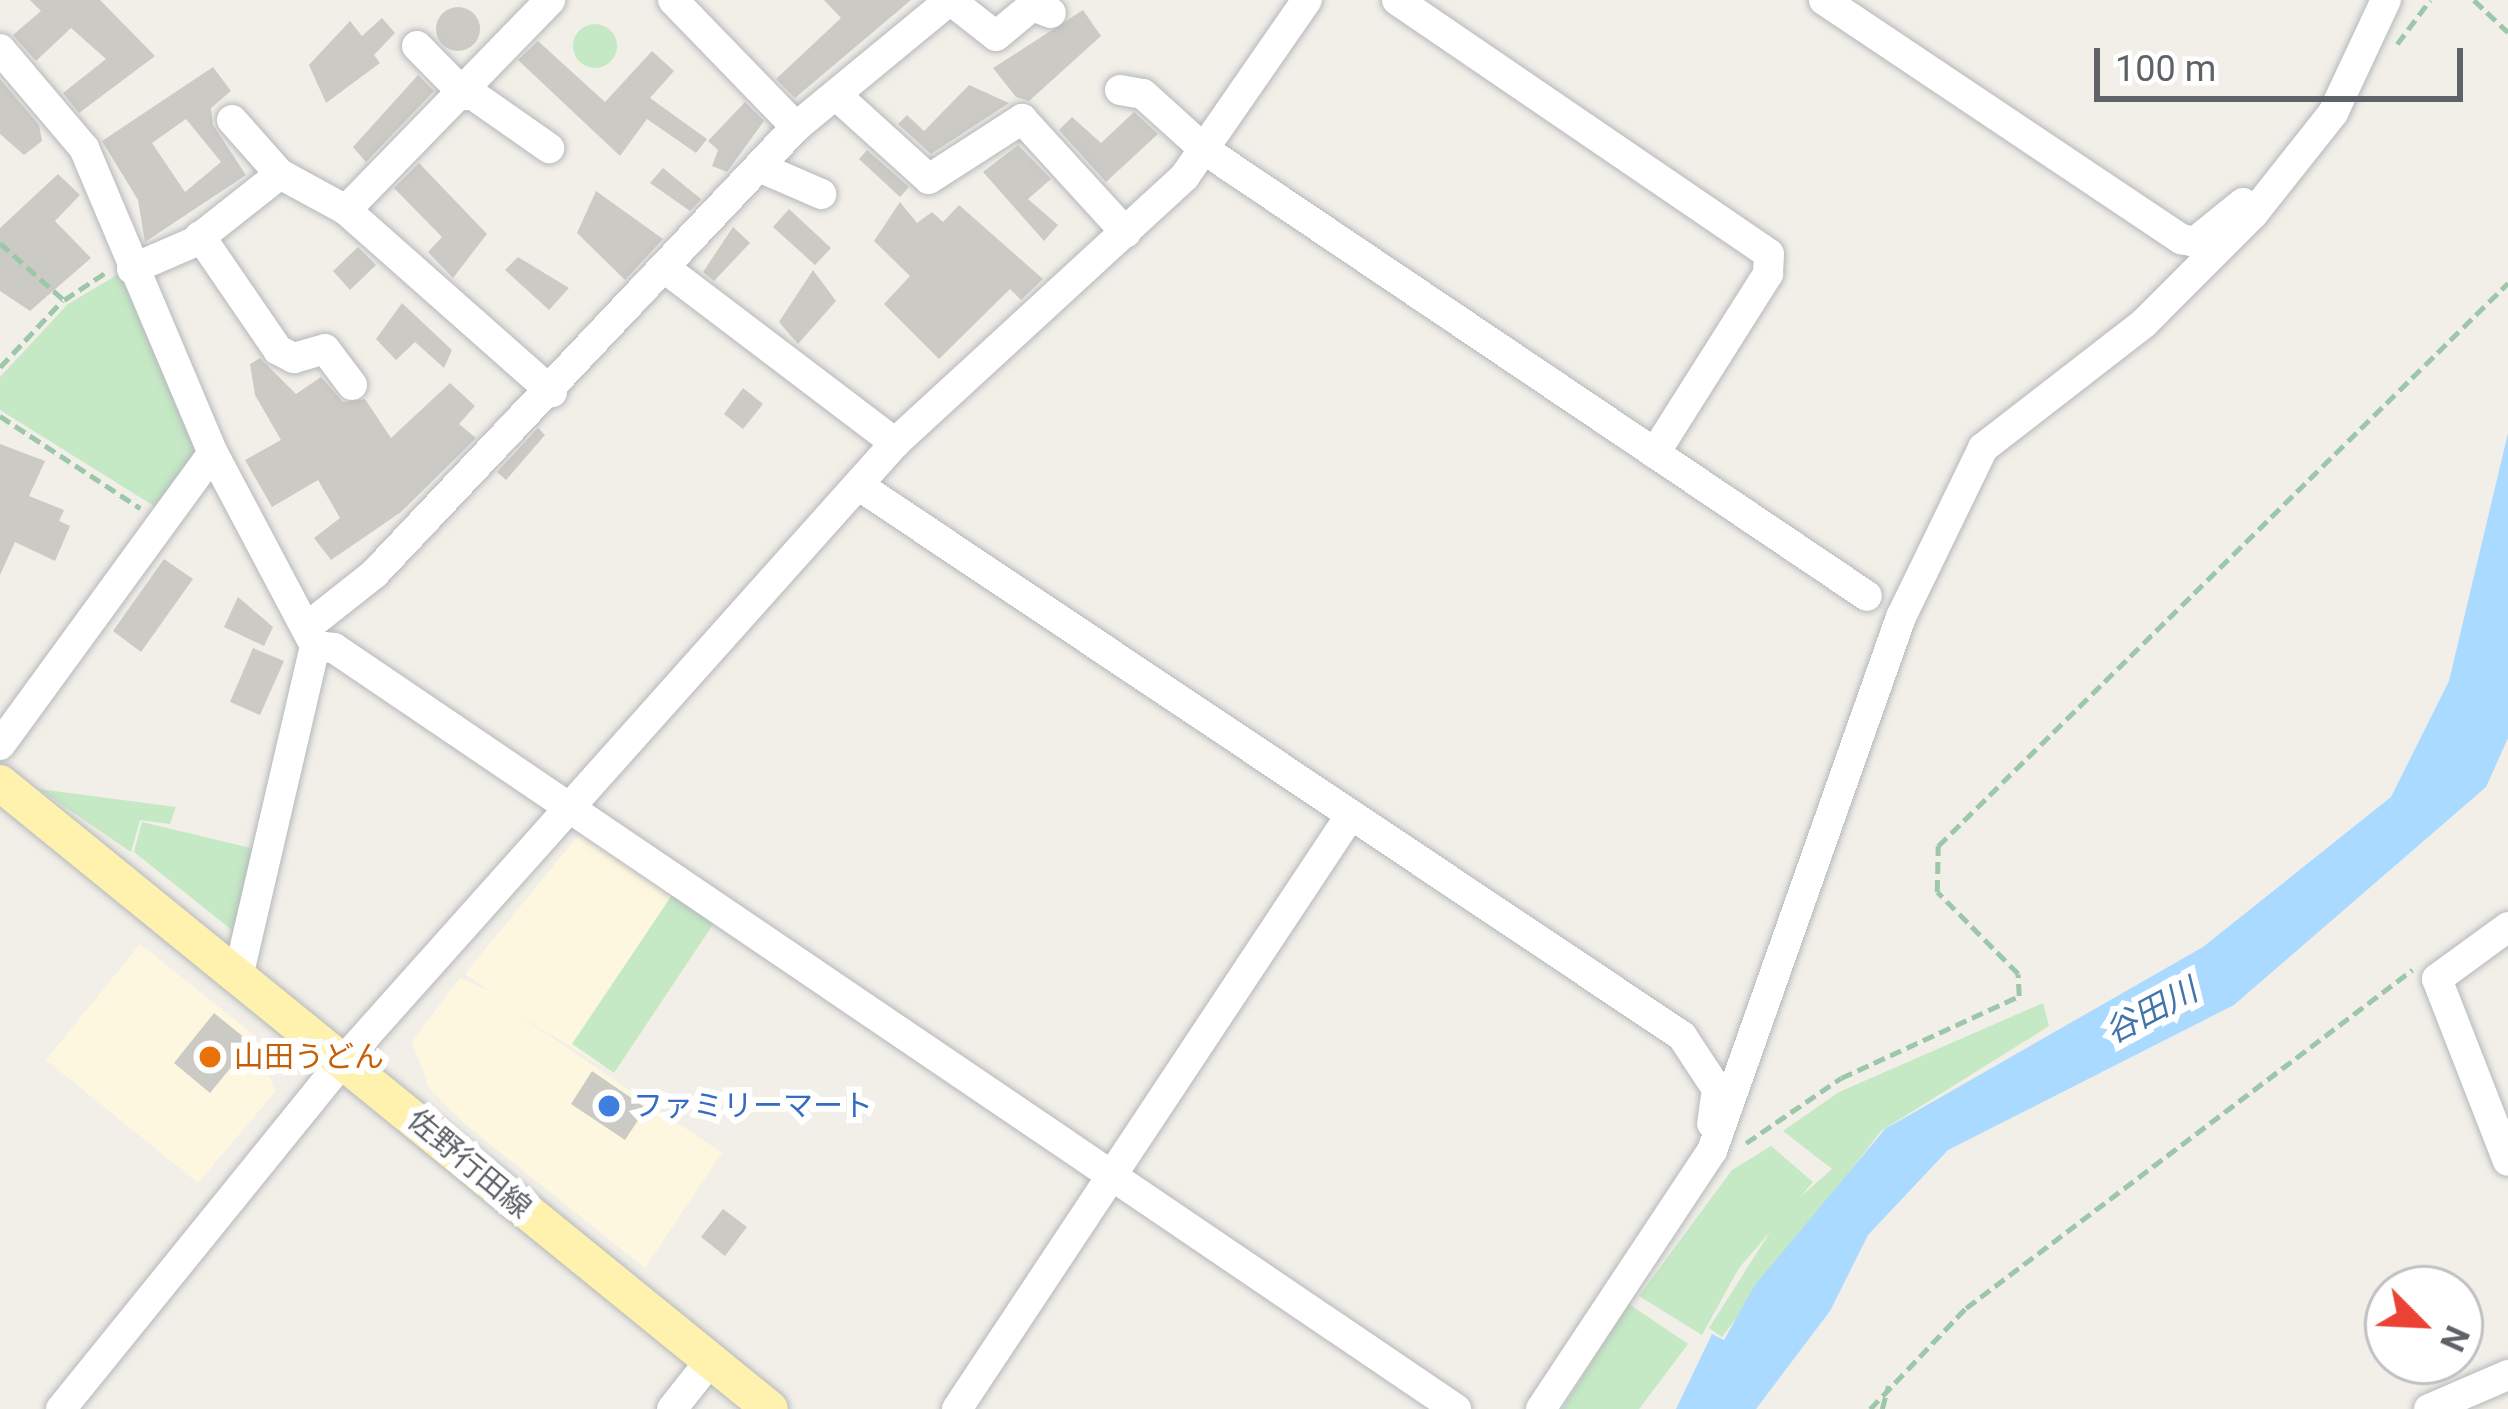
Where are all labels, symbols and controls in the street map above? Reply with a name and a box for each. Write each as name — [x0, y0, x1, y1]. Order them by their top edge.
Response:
scale bar — [2100, 24, 2469, 98]
text: 100 m — [2115, 48, 2216, 90]
water label: 谷田川 — [2098, 970, 2204, 1052]
place label: 山田うどん — [234, 1039, 384, 1075]
marker: 山田うどん — [197, 1044, 223, 1070]
place label: ファミリーマート — [633, 1088, 873, 1124]
marker: ファミリーマート — [596, 1093, 622, 1119]
street label: 佐野行田線 — [400, 1102, 538, 1226]
north arrow — [2364, 1265, 2484, 1385]
text: N — [2432, 1320, 2477, 1357]

